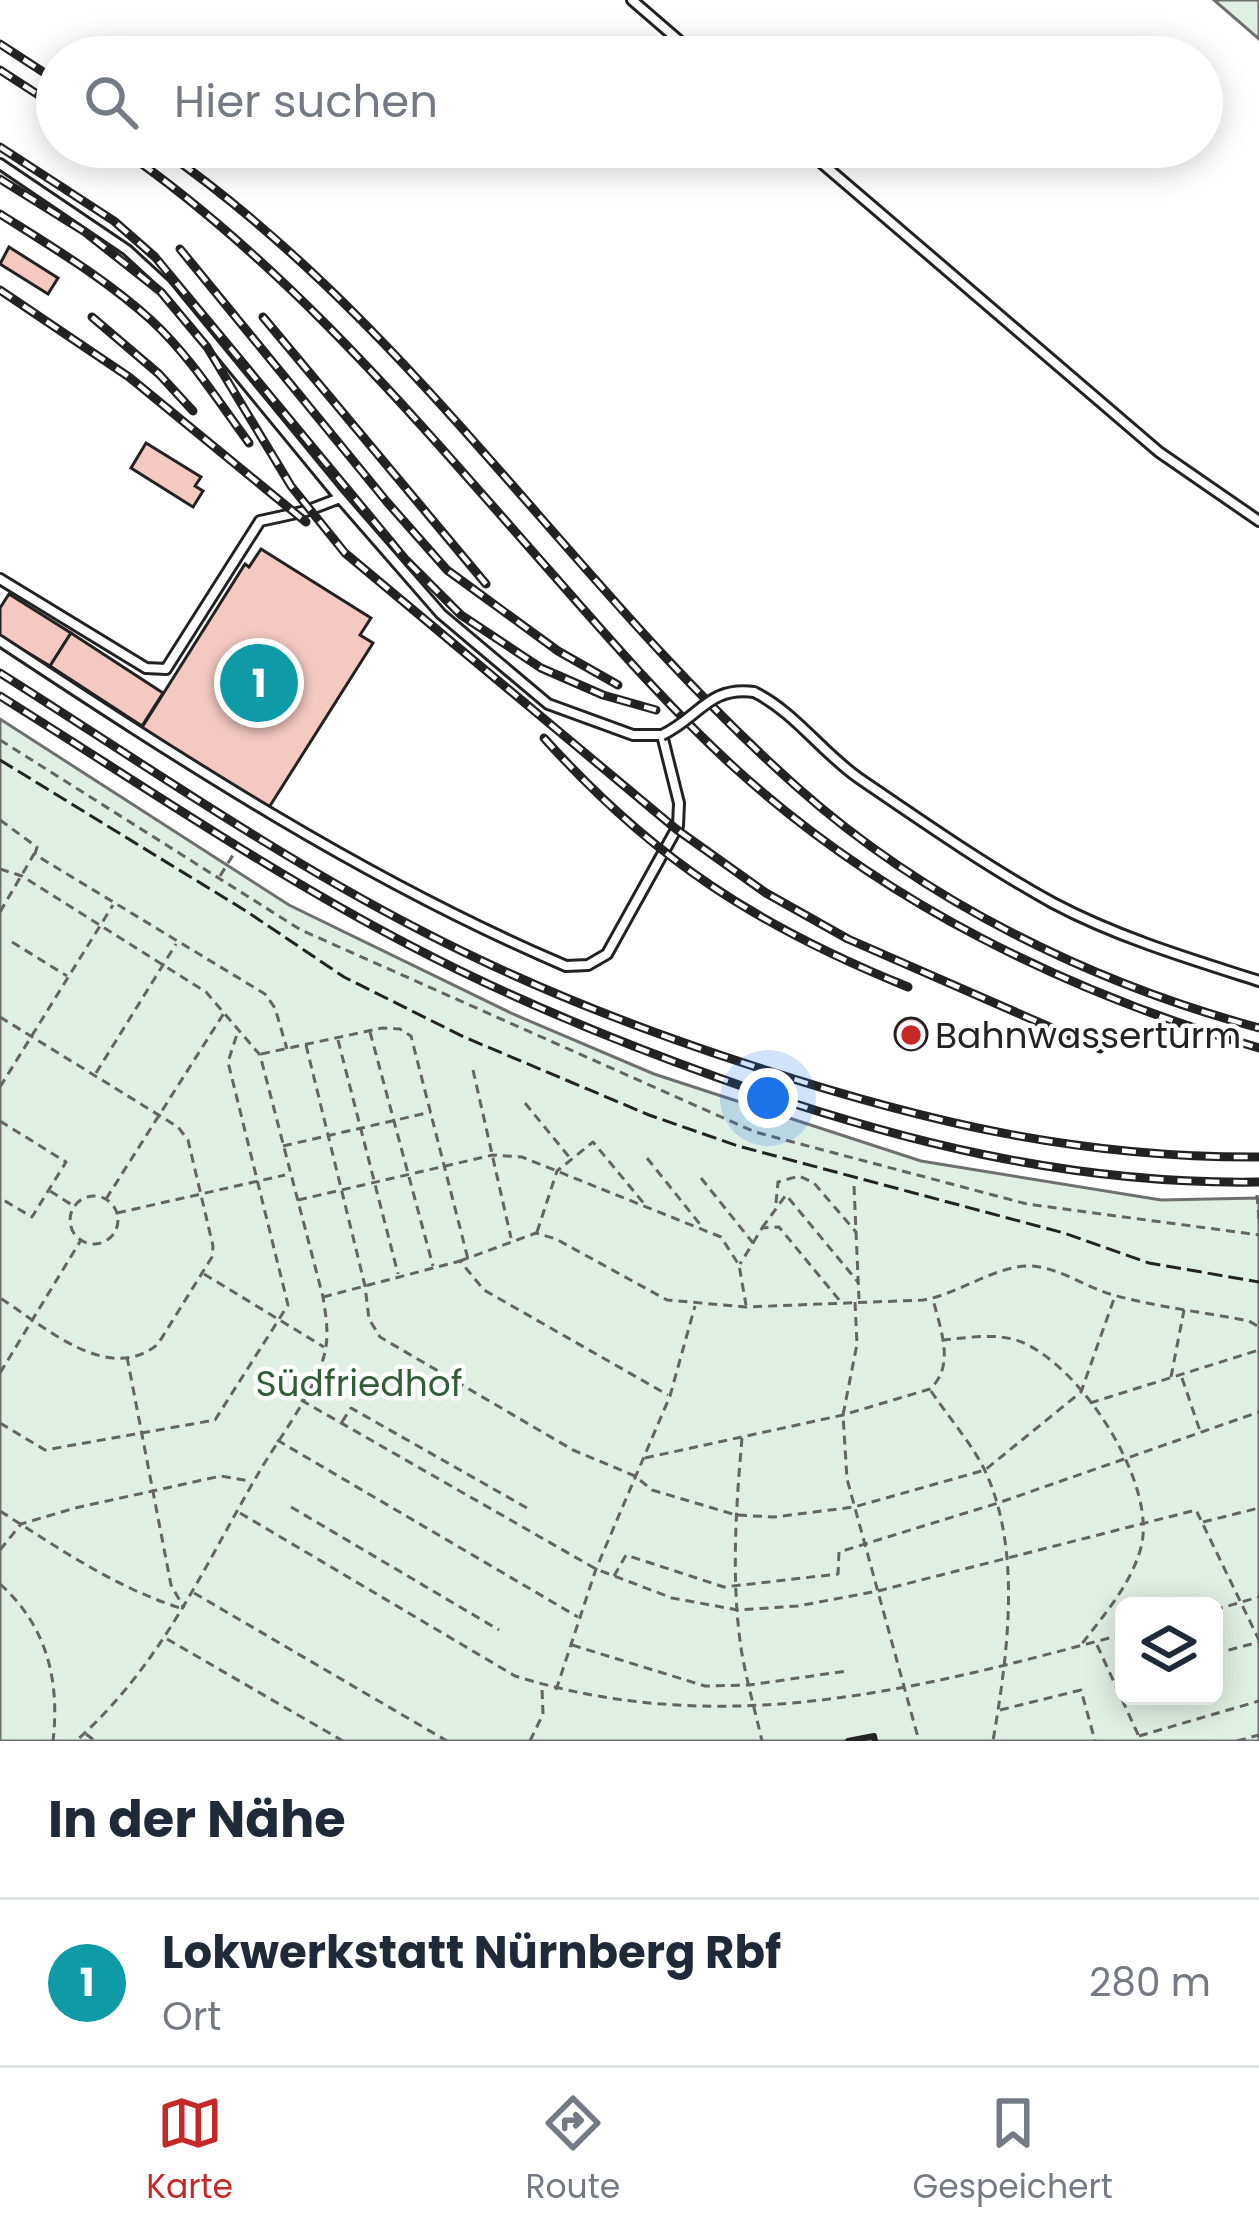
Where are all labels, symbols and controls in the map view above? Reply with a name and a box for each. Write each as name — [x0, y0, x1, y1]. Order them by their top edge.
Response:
search box — [36, 36, 1223, 168]
icon: search — [78, 69, 144, 135]
text: Hier suchen — [174, 70, 438, 133]
pin: 1 — [220, 638, 298, 728]
place label: Bahnwasserturm — [935, 1010, 1241, 1061]
marker: Bahnwasserturm — [898, 1022, 924, 1048]
your location — [738, 1068, 798, 1128]
park label: Südfriedhof — [255, 1358, 463, 1409]
map controls — [1115, 1597, 1223, 1705]
button: layers — [1115, 1597, 1223, 1705]
text: In der Nähe — [48, 1783, 346, 1855]
text: Lokwerkstatt Nürnberg Rbf — [162, 1921, 781, 1984]
text: 1 — [80, 1955, 94, 2010]
text: 280 m — [1089, 1955, 1211, 2010]
text: Ort — [162, 1989, 221, 2044]
tab: Karte — [146, 2090, 233, 2212]
tab: Route — [525, 2090, 620, 2212]
tab: Gespeichert — [913, 2090, 1113, 2212]

